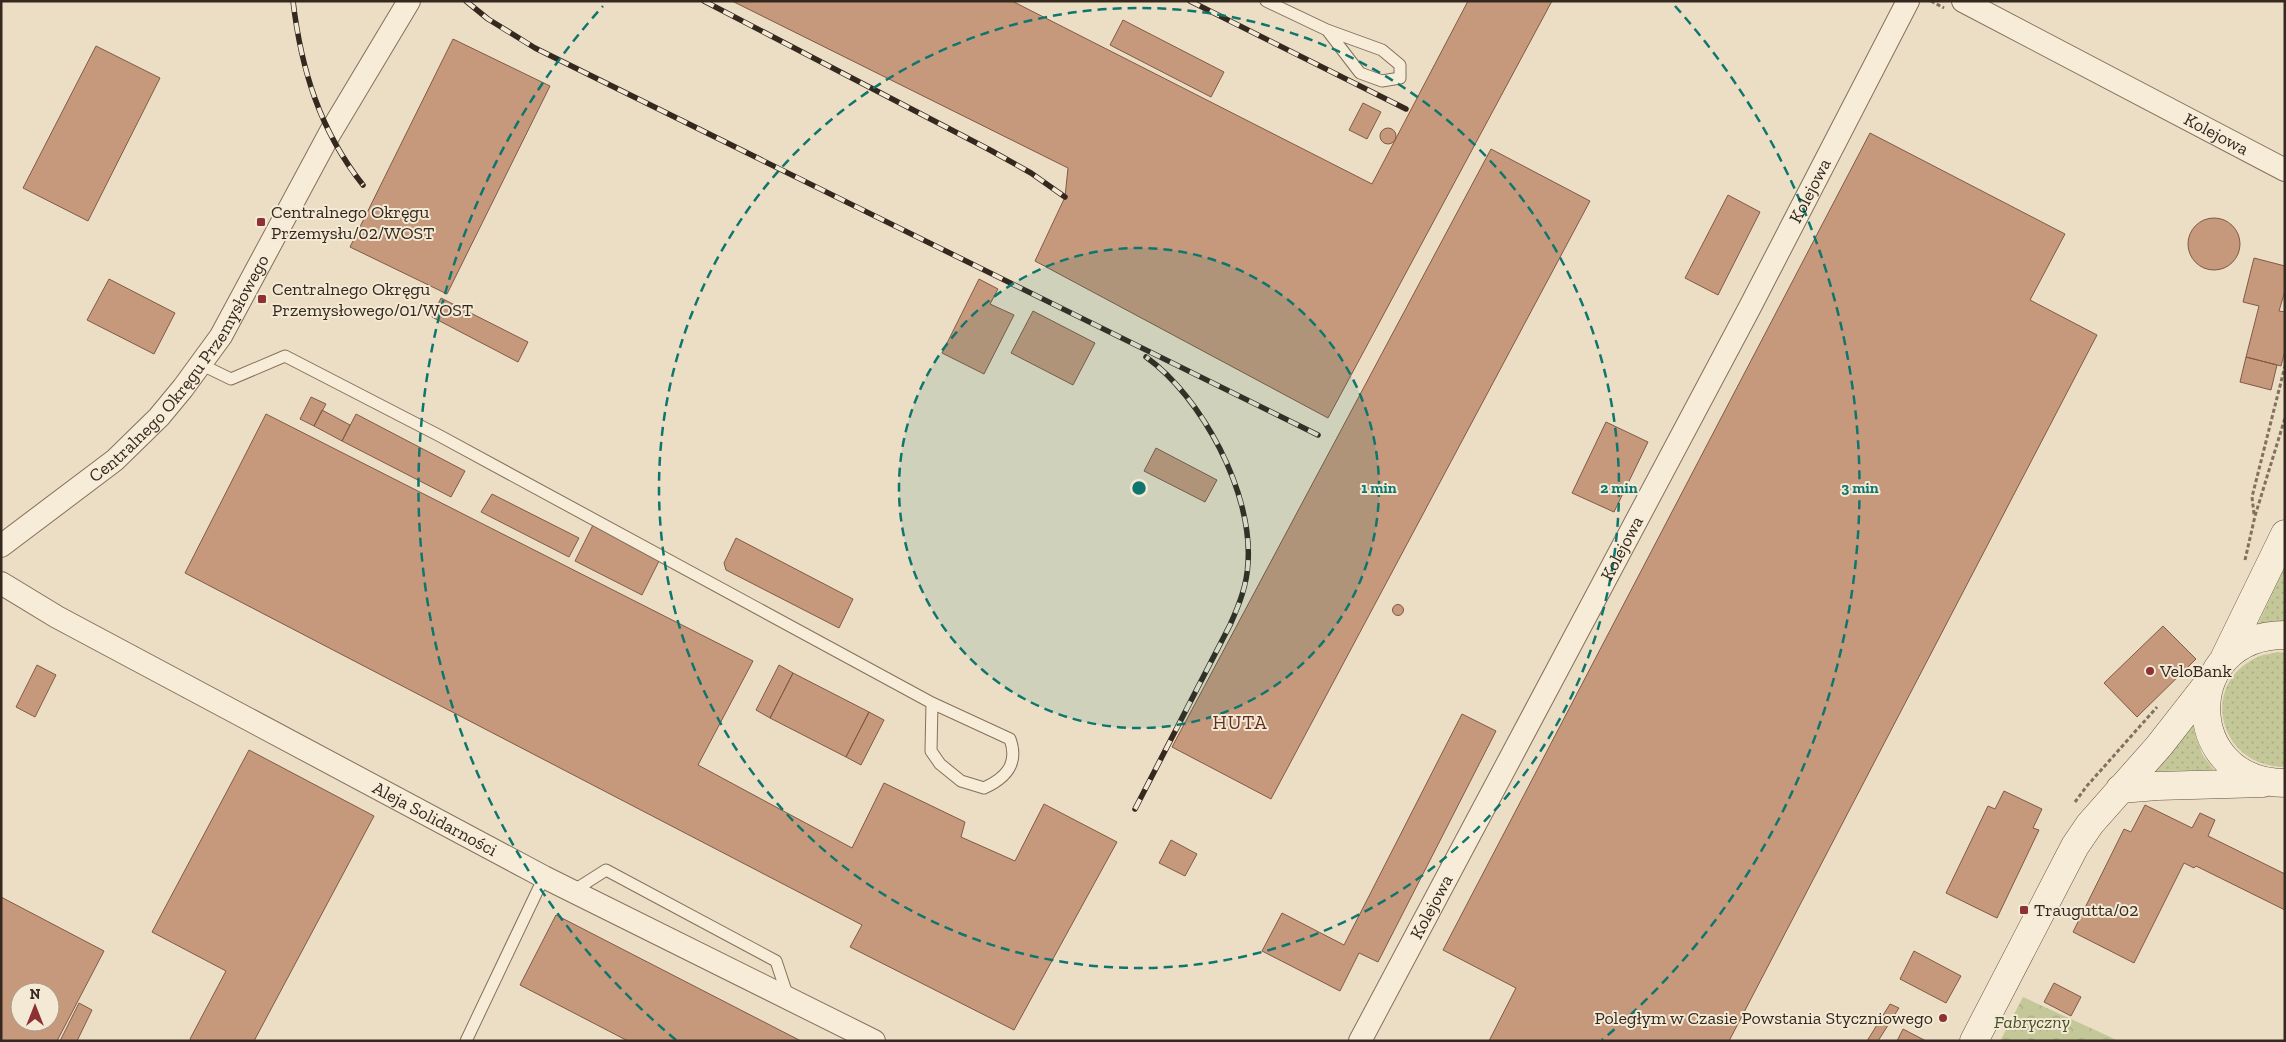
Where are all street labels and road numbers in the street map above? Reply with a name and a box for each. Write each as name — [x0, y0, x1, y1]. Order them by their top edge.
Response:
street label: Kolejowa — [2180, 108, 2253, 160]
street label: Kolejowa — [1784, 154, 1836, 227]
street label: Centralnego Okręgu Przemysłowego — [84, 251, 274, 487]
street label: Kolejowa — [1596, 512, 1648, 584]
street label: Aleja Solidarności — [369, 777, 501, 861]
street label: Kolejowa — [1405, 871, 1458, 943]

